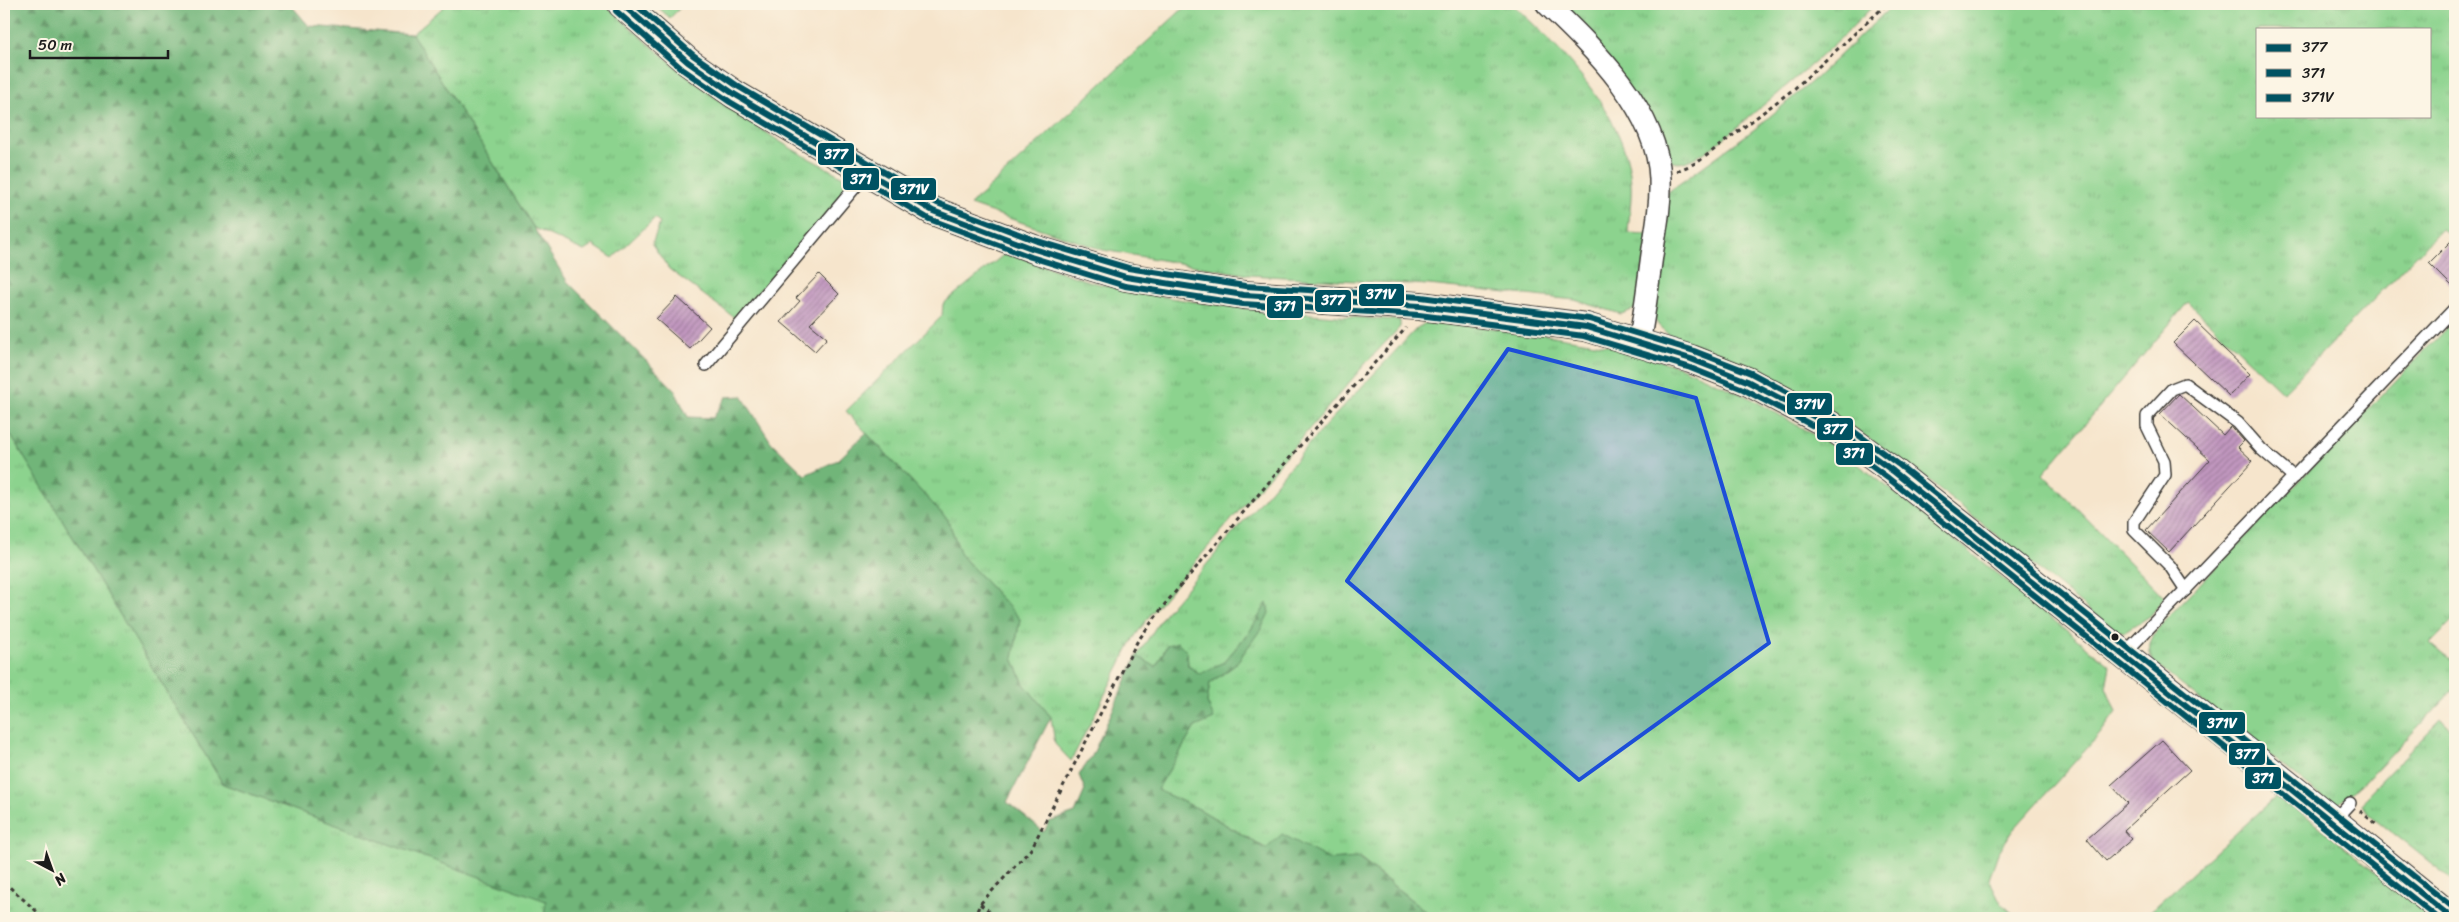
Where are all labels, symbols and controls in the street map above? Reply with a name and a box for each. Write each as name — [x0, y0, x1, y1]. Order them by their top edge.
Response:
scale bar — [30, 28, 168, 60]
legend — [2256, 28, 2432, 118]
text: 50 m — [38, 32, 73, 58]
text: 377 — [2302, 34, 2329, 60]
text: 371 — [2302, 60, 2325, 86]
text: 371V — [2302, 84, 2334, 110]
line badge: 377 — [817, 142, 855, 166]
text: 377 — [823, 142, 849, 167]
line badge: 371 — [842, 167, 880, 191]
text: 371 — [849, 167, 872, 192]
line badge: 371V — [890, 177, 937, 201]
text: 371V — [898, 177, 930, 202]
text: 371V — [1365, 282, 1397, 307]
line badge: 371V — [1358, 283, 1405, 307]
text: 377 — [1320, 288, 1346, 313]
line badge: 377 — [1314, 289, 1352, 313]
text: 371 — [1273, 294, 1296, 319]
line badge: 371 — [1266, 295, 1304, 319]
line badge: 371V — [1786, 392, 1833, 416]
text: 371V — [1794, 392, 1826, 417]
line badge: 377 — [1816, 417, 1854, 441]
text: 377 — [1822, 417, 1848, 442]
text: 371 — [1842, 441, 1865, 466]
line badge: 371 — [1835, 442, 1874, 466]
unlabelled marker — [2110, 632, 2120, 642]
line badge: 371V — [2198, 711, 2246, 735]
text: 371V — [2206, 711, 2238, 736]
line badge: 377 — [2228, 742, 2266, 766]
text: 377 — [2234, 742, 2260, 767]
line badge: 371 — [2244, 766, 2282, 790]
text: 371 — [2251, 766, 2274, 791]
north arrow — [28, 844, 78, 894]
text: N — [48, 866, 73, 892]

